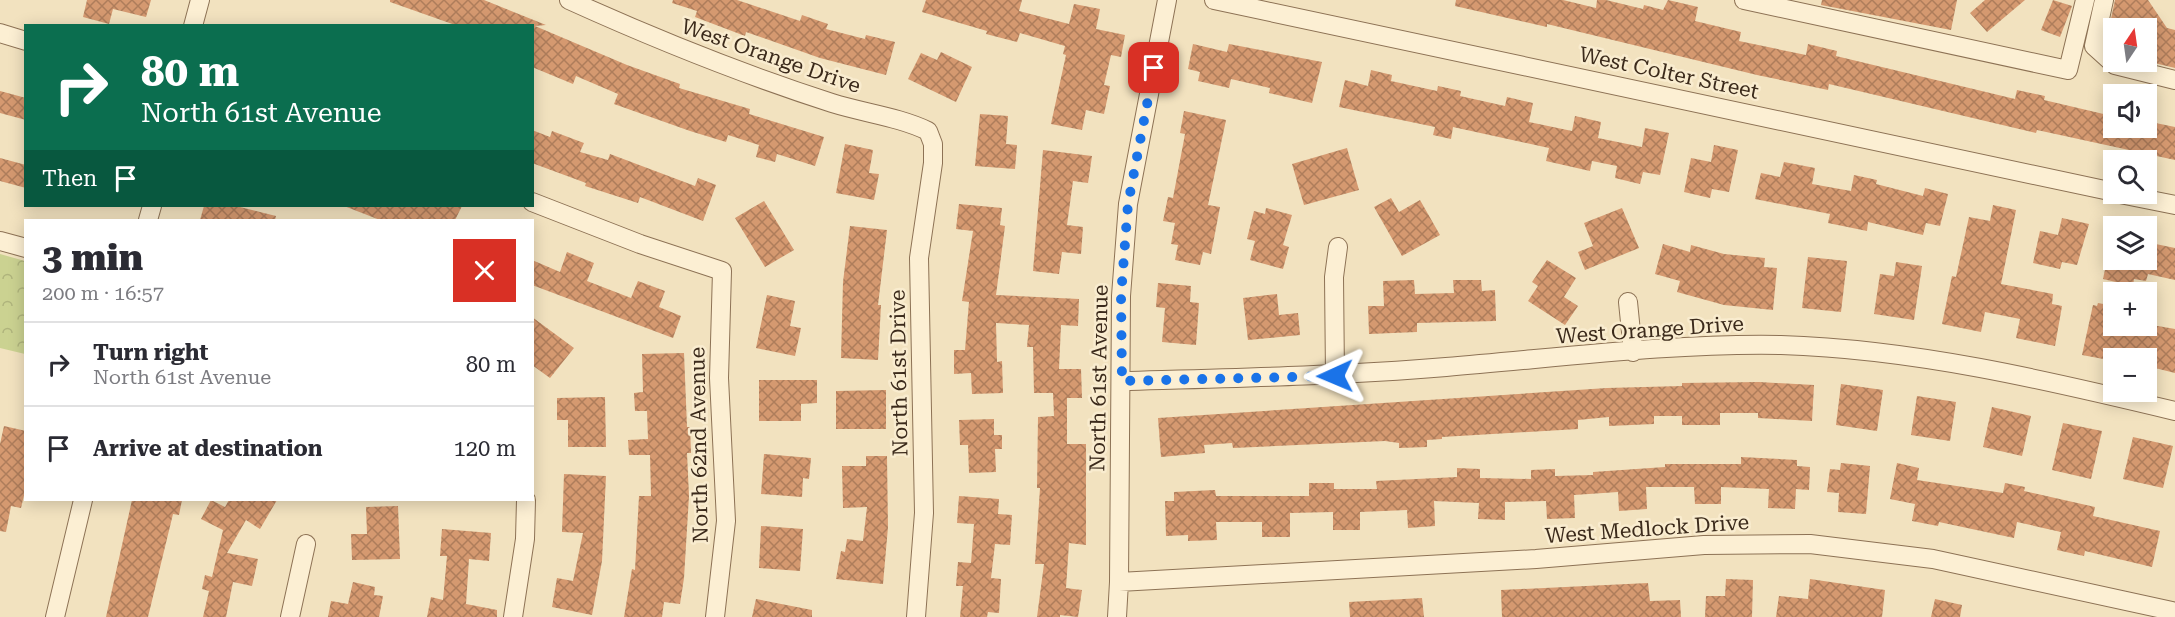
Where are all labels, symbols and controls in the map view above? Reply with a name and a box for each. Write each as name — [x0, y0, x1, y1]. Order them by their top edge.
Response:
street label: West Orange Drive — [678, 14, 864, 98]
north arrow — [2103, 18, 2157, 72]
map controls — [2103, 18, 2157, 402]
pin — [1128, 42, 1179, 93]
street label: West Colter Street — [1577, 42, 1761, 104]
text: 80 m — [141, 47, 239, 96]
icon: right — [42, 48, 120, 126]
icon: arrive — [1137, 51, 1170, 84]
button: sound — [2103, 84, 2157, 138]
text: North 61st Avenue — [141, 97, 382, 129]
button: search — [2103, 150, 2157, 204]
icon: arrive — [109, 162, 142, 195]
text: Then — [42, 166, 97, 191]
button: layers — [2103, 216, 2157, 270]
text: 3 min — [42, 237, 143, 279]
button: close — [453, 239, 516, 302]
text: 200 m · 16:57 — [42, 281, 164, 305]
button: + — [2103, 282, 2157, 336]
street label: North 61st Avenue — [1085, 284, 1113, 472]
street label: North 61st Drive — [886, 289, 912, 457]
street label: West Orange Drive — [1555, 311, 1745, 349]
text: Turn right — [93, 340, 208, 365]
position arrow — [1303, 344, 1367, 408]
street label: North 62nd Avenue — [685, 347, 713, 543]
icon: right — [42, 348, 75, 381]
button: − — [2103, 348, 2157, 402]
text: 80 m — [466, 352, 516, 377]
text: North 61st Avenue — [93, 365, 271, 389]
icon: arrive — [42, 432, 75, 465]
text: Arrive at destination — [93, 436, 322, 461]
text: 120 m — [453, 436, 516, 461]
street label: West Medlock Drive — [1544, 510, 1750, 548]

